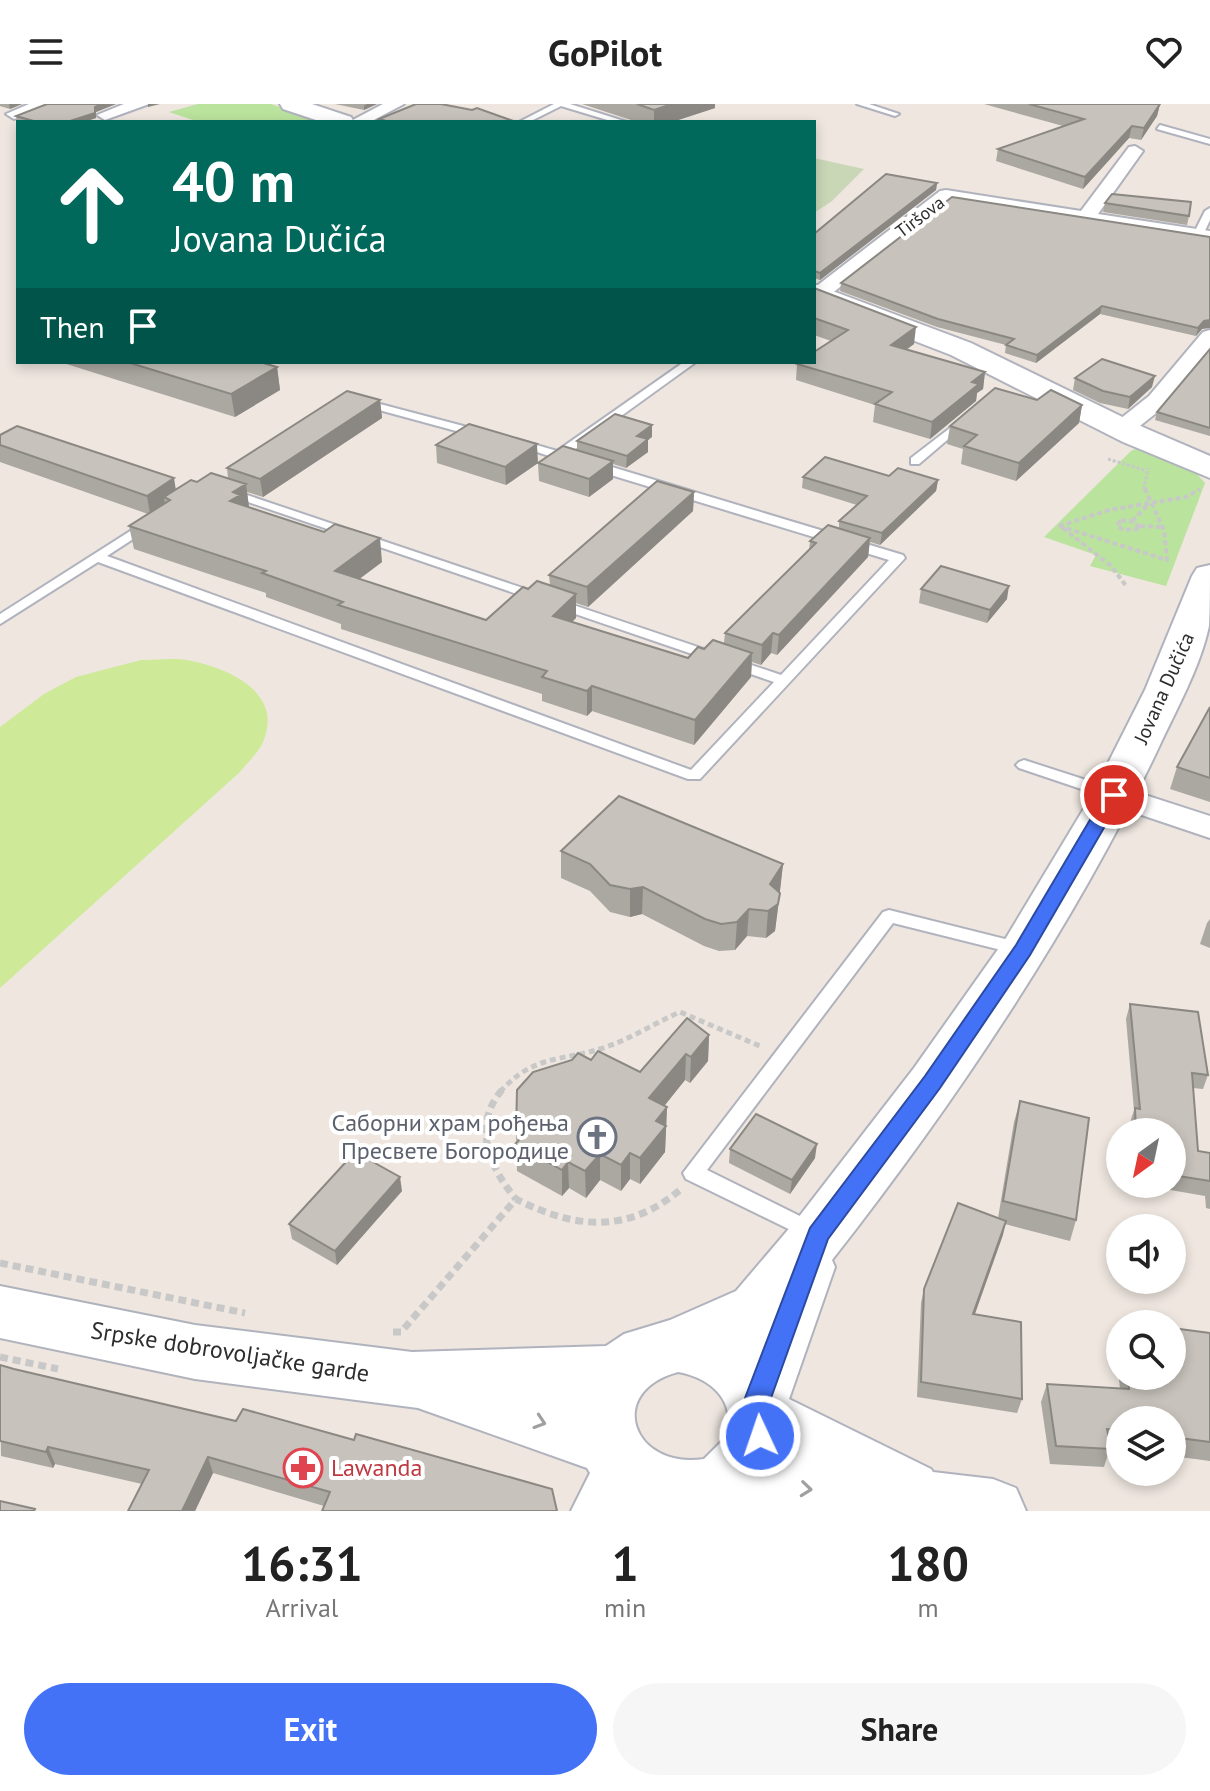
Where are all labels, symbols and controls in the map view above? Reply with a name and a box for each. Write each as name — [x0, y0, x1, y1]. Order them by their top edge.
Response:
text: GoPilot — [548, 29, 662, 76]
icon: menu — [24, 30, 68, 74]
icon: heart — [1142, 30, 1186, 74]
text: 40 m — [172, 145, 295, 217]
icon: ahead — [40, 152, 144, 256]
street label: Tiršova — [891, 191, 949, 243]
text: Jovana Dučića — [172, 215, 387, 262]
icon: arrive — [121, 304, 165, 348]
text: Then — [40, 307, 105, 346]
street label: Jovana Dučića — [1127, 628, 1200, 749]
pin — [1080, 761, 1148, 829]
icon: arrive — [1092, 773, 1136, 817]
place label: Саборни храм рођења Пресвете Богородице — [331, 1107, 569, 1166]
church icon: Саборни храм рођења Пресвете Богородице — [576, 1116, 618, 1158]
north arrow — [1106, 1118, 1186, 1198]
map controls — [1106, 1118, 1186, 1486]
button: sound — [1106, 1214, 1186, 1294]
button: search — [1106, 1310, 1186, 1390]
street label: Srpske dobrovoljačke garde — [89, 1314, 371, 1389]
position arrow — [718, 1394, 802, 1478]
button: layers — [1106, 1406, 1186, 1486]
one-way arrow — [532, 1413, 546, 1429]
pharmacy icon: Lawanda — [282, 1447, 324, 1489]
place label: Lawanda — [331, 1452, 422, 1483]
one-way arrow — [800, 1481, 813, 1498]
text: 16:31 — [241, 1532, 363, 1594]
text: 1 — [611, 1532, 639, 1594]
text: 180 — [887, 1532, 969, 1594]
text: Arrival — [266, 1591, 338, 1624]
text: min — [604, 1591, 646, 1624]
text: m — [918, 1591, 939, 1624]
button: Exit — [24, 1683, 597, 1775]
button: Share — [613, 1683, 1186, 1775]

